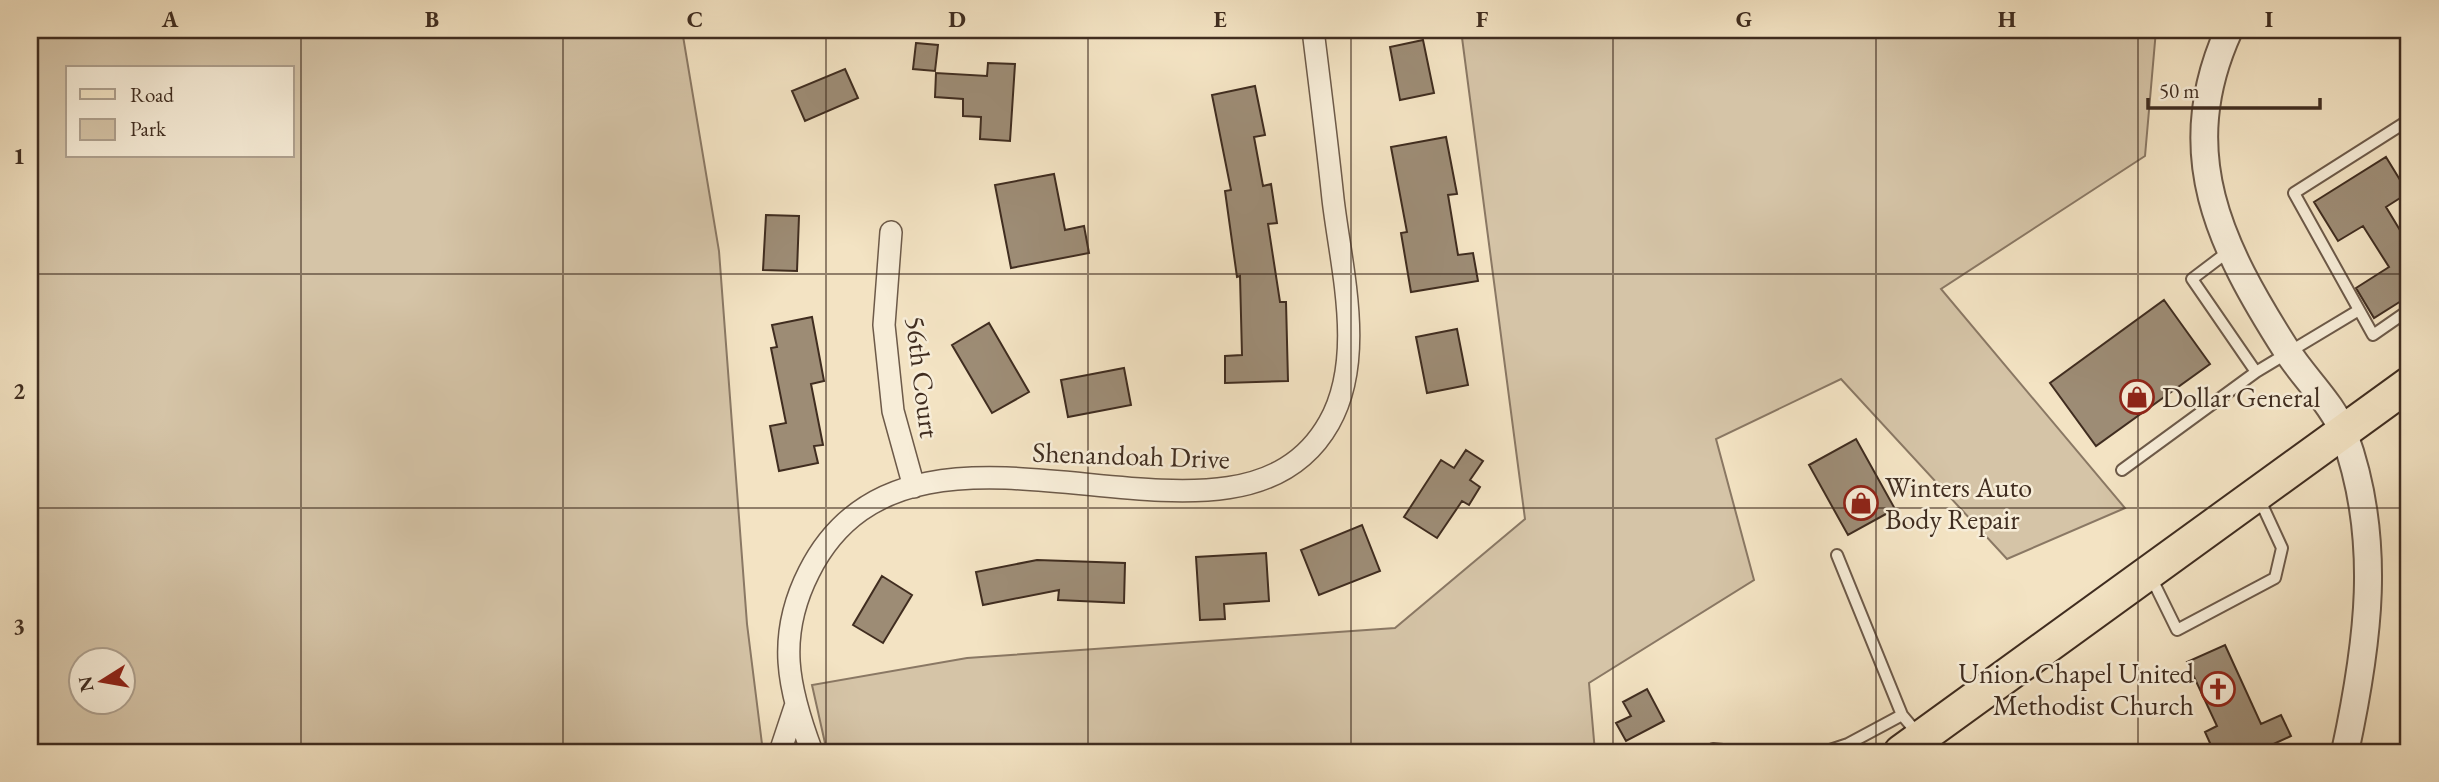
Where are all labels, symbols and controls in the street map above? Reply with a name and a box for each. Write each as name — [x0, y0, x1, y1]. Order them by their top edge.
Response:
text: A — [161, 4, 179, 34]
text: B — [425, 4, 439, 34]
text: C — [687, 4, 703, 34]
text: D — [948, 4, 966, 34]
text: E — [1213, 4, 1227, 34]
text: F — [1476, 4, 1489, 34]
text: G — [1736, 4, 1752, 34]
text: H — [1998, 4, 2016, 34]
text: I — [2265, 4, 2273, 34]
legend — [66, 66, 294, 158]
scale bar — [2148, 66, 2320, 110]
text: 50 m — [2159, 77, 2200, 104]
text: Road — [130, 81, 174, 108]
text: Park — [130, 115, 167, 142]
text: 1 — [13, 141, 25, 171]
street label: 56th Court — [898, 314, 948, 440]
text: 2 — [13, 376, 25, 406]
shop icon: Dollar General — [2118, 378, 2156, 416]
place label: Dollar General — [2162, 379, 2321, 415]
street label: Shenandoah Drive — [1032, 434, 1230, 476]
place label: Winters Auto Body Repair — [1885, 469, 2032, 537]
shop icon: Winters Auto Body Repair — [1842, 484, 1880, 522]
text: 3 — [13, 611, 25, 641]
north arrow — [66, 646, 136, 716]
place label: Union Chapel United Methodist Church — [1958, 655, 2195, 723]
church icon: Union Chapel United Methodist Church — [2199, 670, 2237, 708]
text: N — [72, 674, 100, 694]

